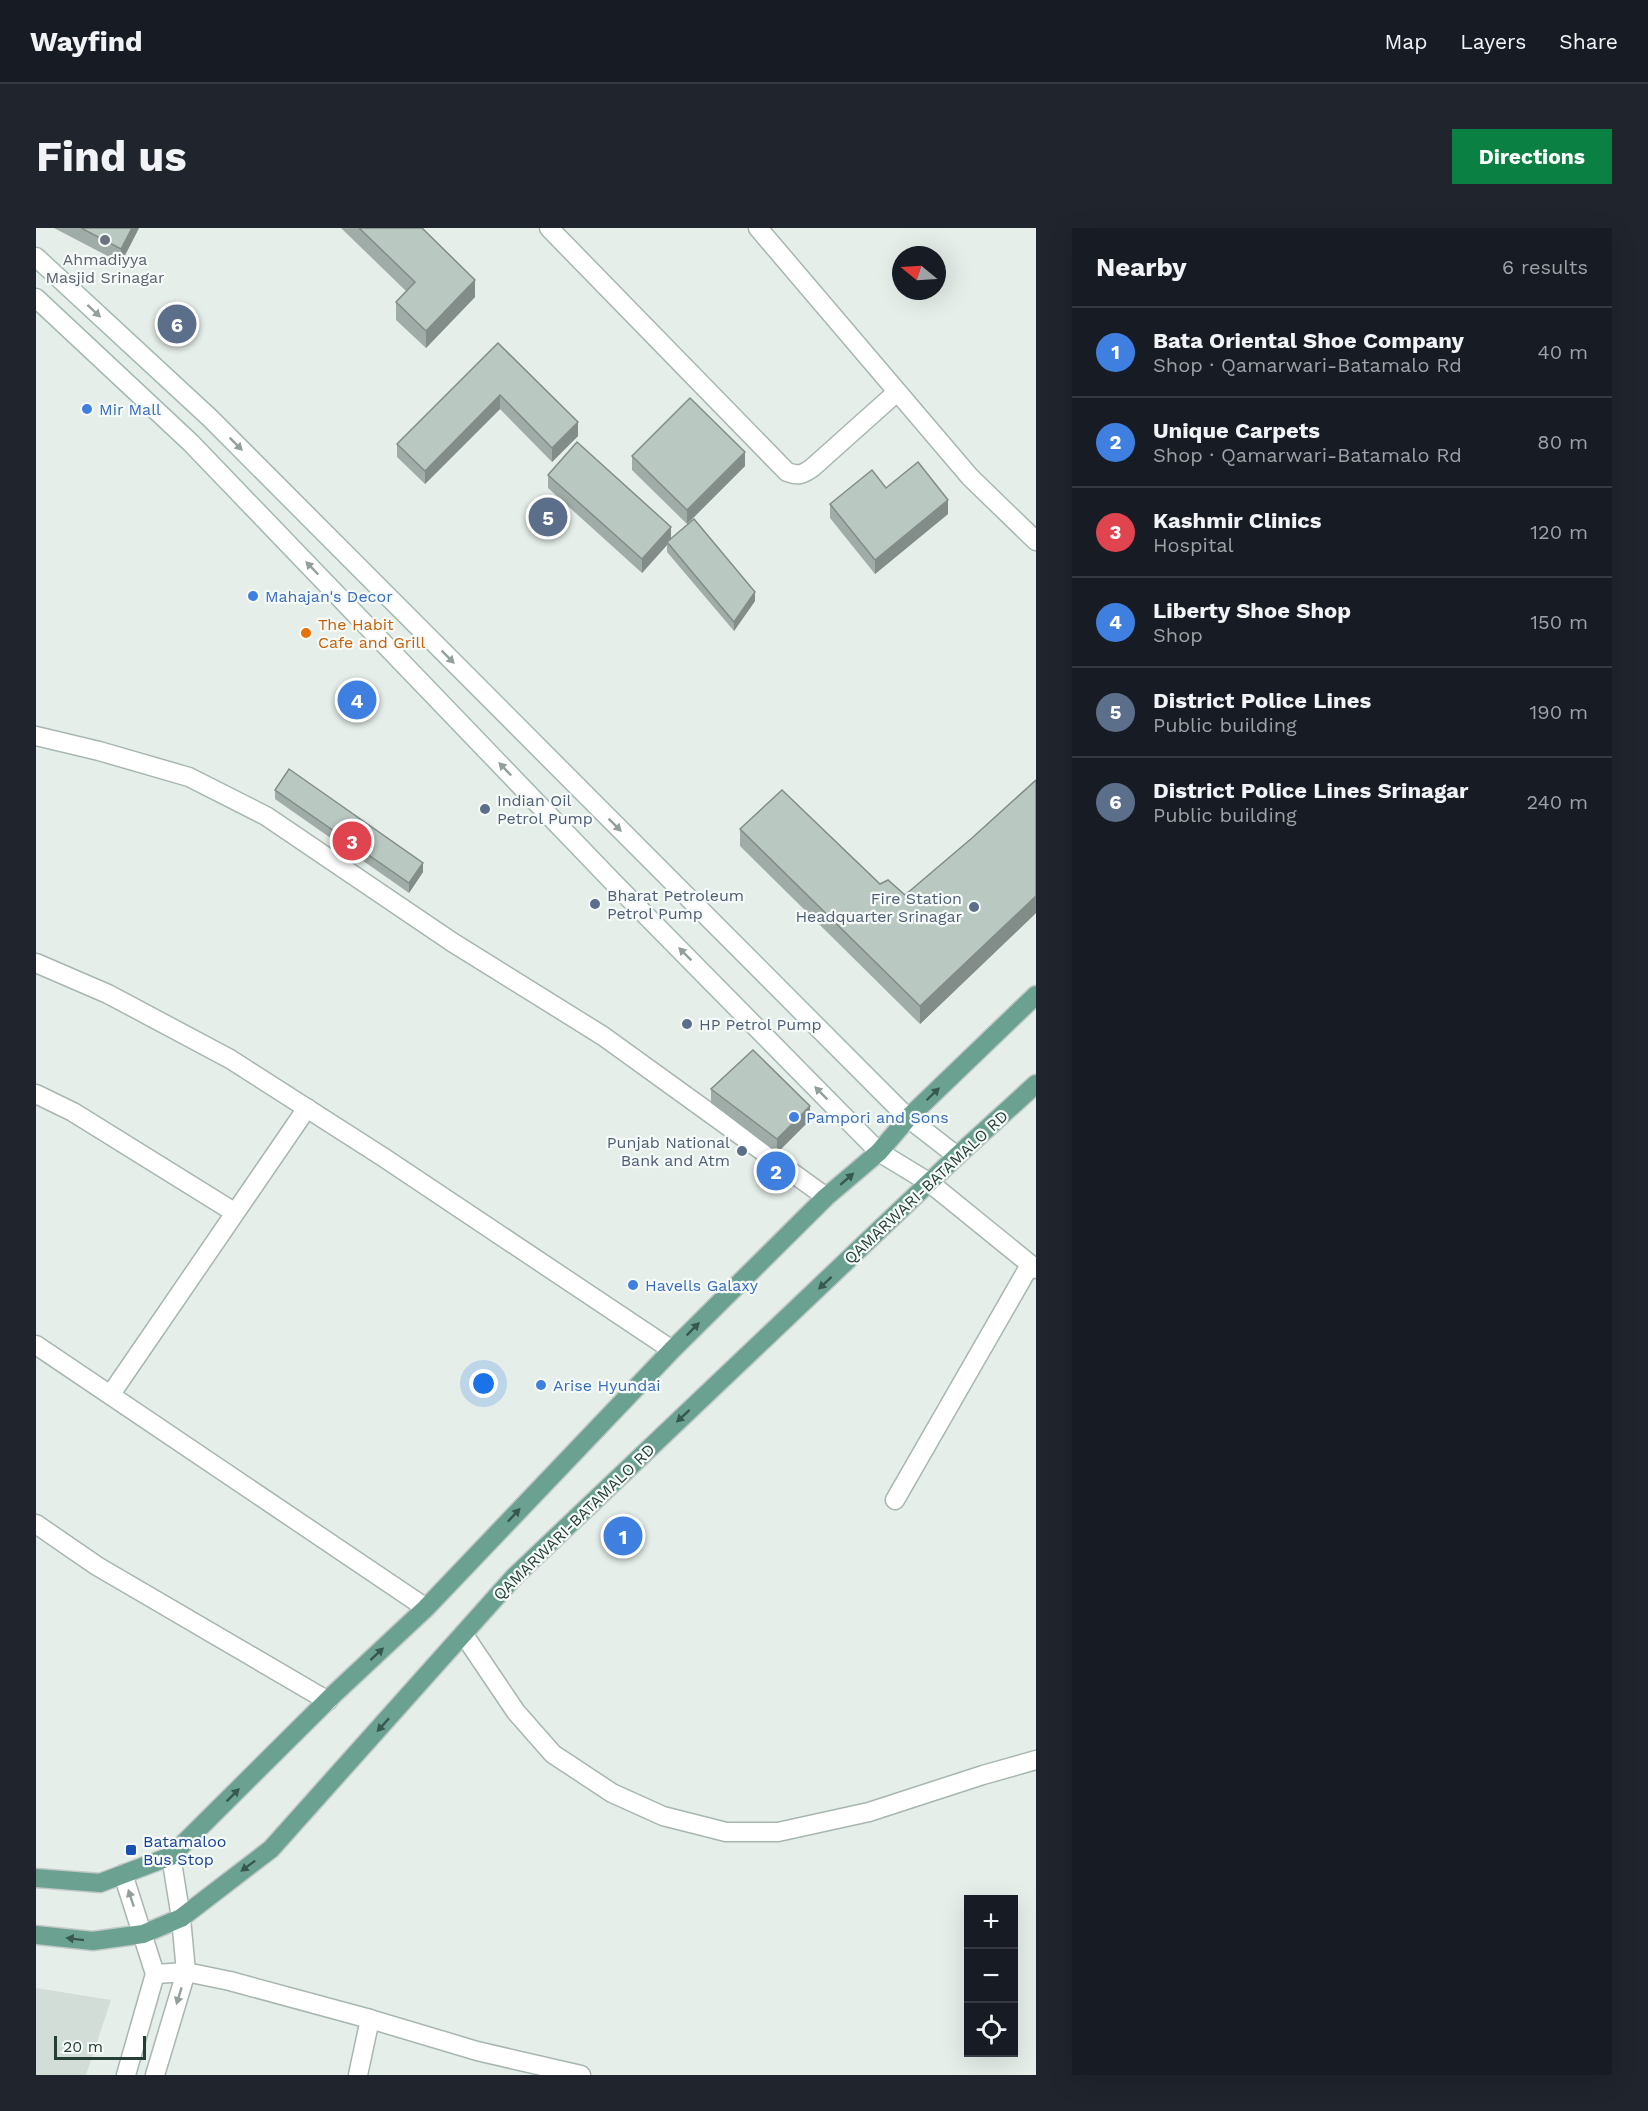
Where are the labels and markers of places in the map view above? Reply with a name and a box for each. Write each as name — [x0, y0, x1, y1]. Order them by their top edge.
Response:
marker: Ahmadiyya Masjid Srinagar — [98, 233, 112, 247]
place label: Ahmadiyya Masjid Srinagar — [45, 250, 165, 287]
pin: 6 — [158, 302, 196, 346]
place label: Mir Mall — [99, 400, 161, 419]
marker: Mir Mall — [80, 402, 94, 416]
pin: 5 — [528, 494, 568, 540]
place label: Mahajan's Decor — [265, 587, 393, 606]
marker: Mahajan's Decor — [246, 589, 260, 603]
place label: The Habit Cafe and Grill — [318, 615, 425, 652]
marker: The Habit Cafe and Grill — [299, 626, 313, 640]
pin: 4 — [338, 678, 376, 722]
place label: Indian Oil Petrol Pump — [497, 791, 593, 828]
marker: Indian Oil Petrol Pump — [478, 802, 492, 816]
pin: 3 — [332, 818, 372, 864]
place label: Bharat Petroleum Petrol Pump — [607, 886, 744, 923]
place label: Fire Station Headquarter Srinagar — [795, 889, 962, 926]
marker: Bharat Petroleum Petrol Pump — [588, 897, 602, 911]
marker: Fire Station Headquarter Srinagar — [967, 900, 981, 914]
place label: HP Petrol Pump — [699, 1015, 821, 1034]
marker: HP Petrol Pump — [680, 1017, 694, 1031]
place label: Pampori and Sons — [806, 1108, 949, 1127]
marker: Pampori and Sons — [787, 1110, 801, 1124]
place label: Punjab National Bank and Atm — [607, 1133, 730, 1170]
marker: Punjab National Bank and Atm — [735, 1144, 749, 1158]
pin: 2 — [756, 1148, 796, 1194]
place label: Havells Galaxy — [645, 1276, 759, 1295]
marker: Havells Galaxy — [626, 1278, 640, 1292]
place label: Arise Hyundai — [553, 1376, 661, 1395]
marker: Arise Hyundai — [534, 1378, 548, 1392]
pin: 1 — [604, 1514, 642, 1558]
place label: Batamaloo Bus Stop — [143, 1832, 226, 1869]
marker: Batamaloo Bus Stop — [124, 1843, 138, 1857]

